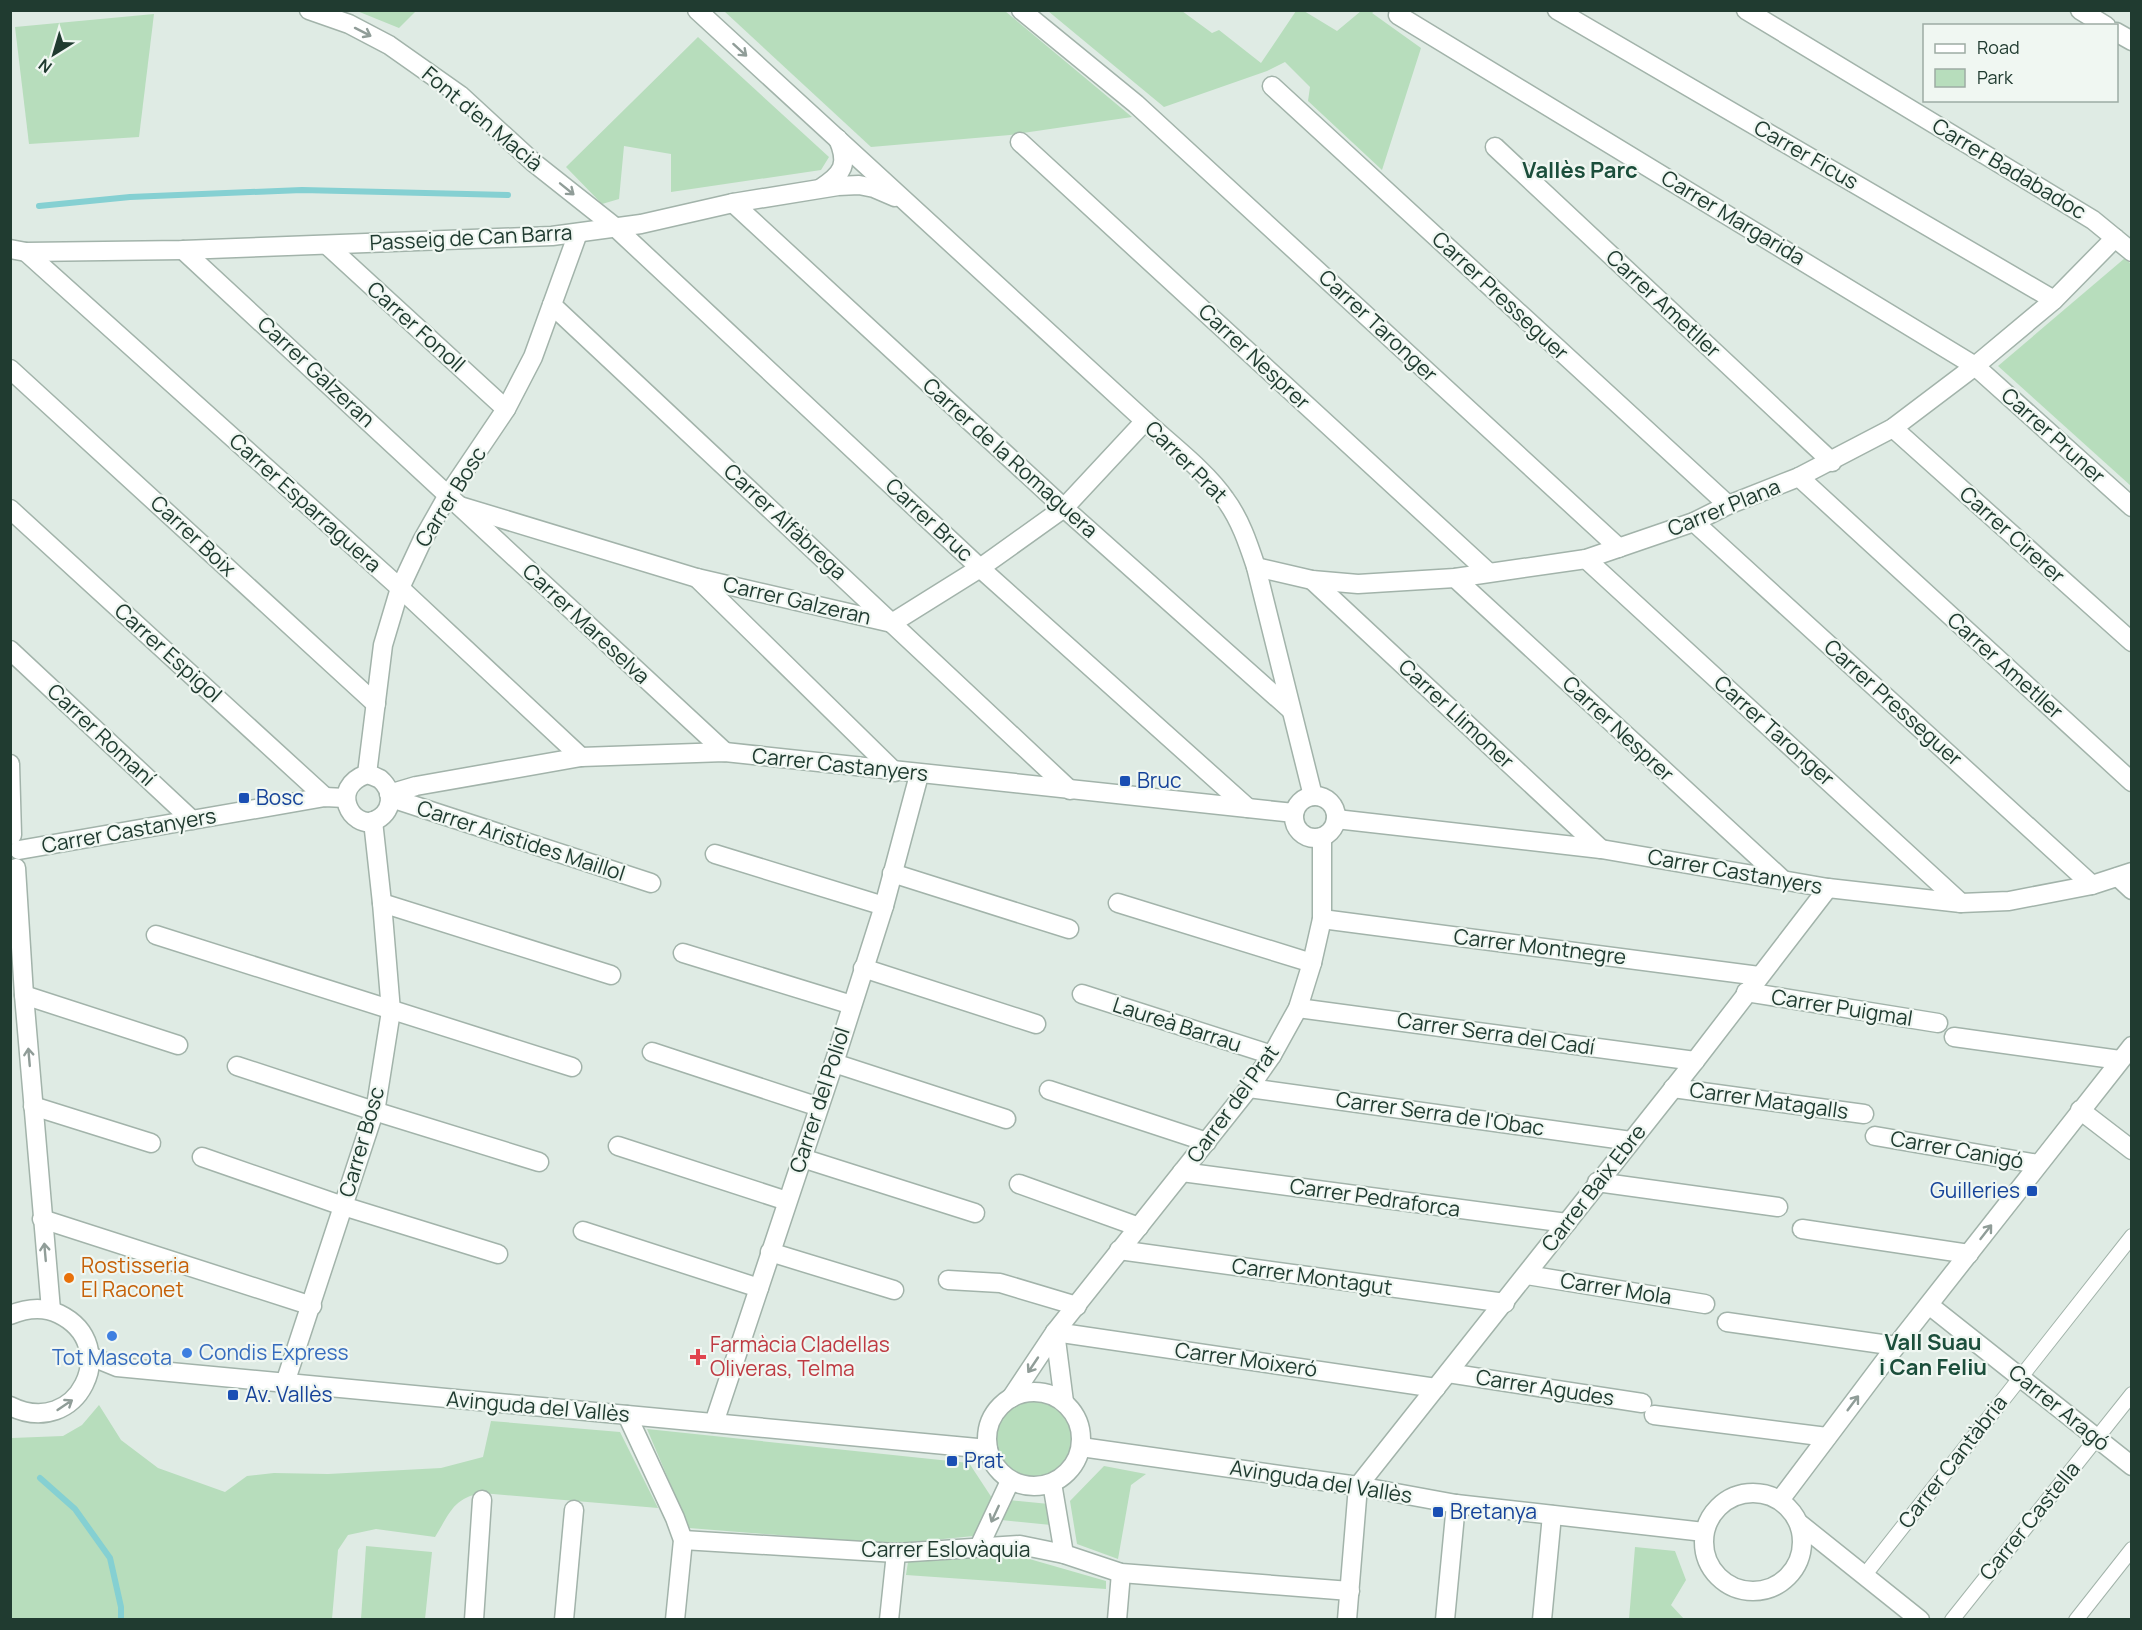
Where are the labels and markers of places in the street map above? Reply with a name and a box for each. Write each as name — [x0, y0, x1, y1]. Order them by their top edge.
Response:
place label: Bruc — [1137, 766, 1182, 794]
marker: Bruc — [1118, 774, 1132, 788]
place label: Bosc — [256, 783, 304, 811]
marker: Bosc — [237, 791, 251, 805]
place label: Guilleries — [1930, 1176, 2020, 1204]
marker: Guilleries — [2025, 1184, 2039, 1198]
place label: Rostisseria El Raconet — [81, 1251, 189, 1303]
marker: Rostisseria El Raconet — [62, 1271, 76, 1285]
marker: Tot Mascota — [105, 1329, 119, 1343]
place label: Farmàcia Cladellas Oliveras, Telma — [710, 1330, 890, 1382]
place label: Condis Express — [199, 1338, 349, 1366]
place label: Tot Mascota — [52, 1343, 172, 1371]
marker: Condis Express — [180, 1346, 194, 1360]
marker: Farmàcia Cladellas Oliveras, Telma — [691, 1350, 705, 1364]
place label: Av. Vallès — [245, 1380, 332, 1408]
marker: Av. Vallès — [226, 1388, 240, 1402]
place label: Prat — [964, 1446, 1004, 1474]
marker: Prat — [945, 1454, 959, 1468]
place label: Bretanya — [1450, 1497, 1537, 1525]
marker: Bretanya — [1431, 1505, 1445, 1519]

